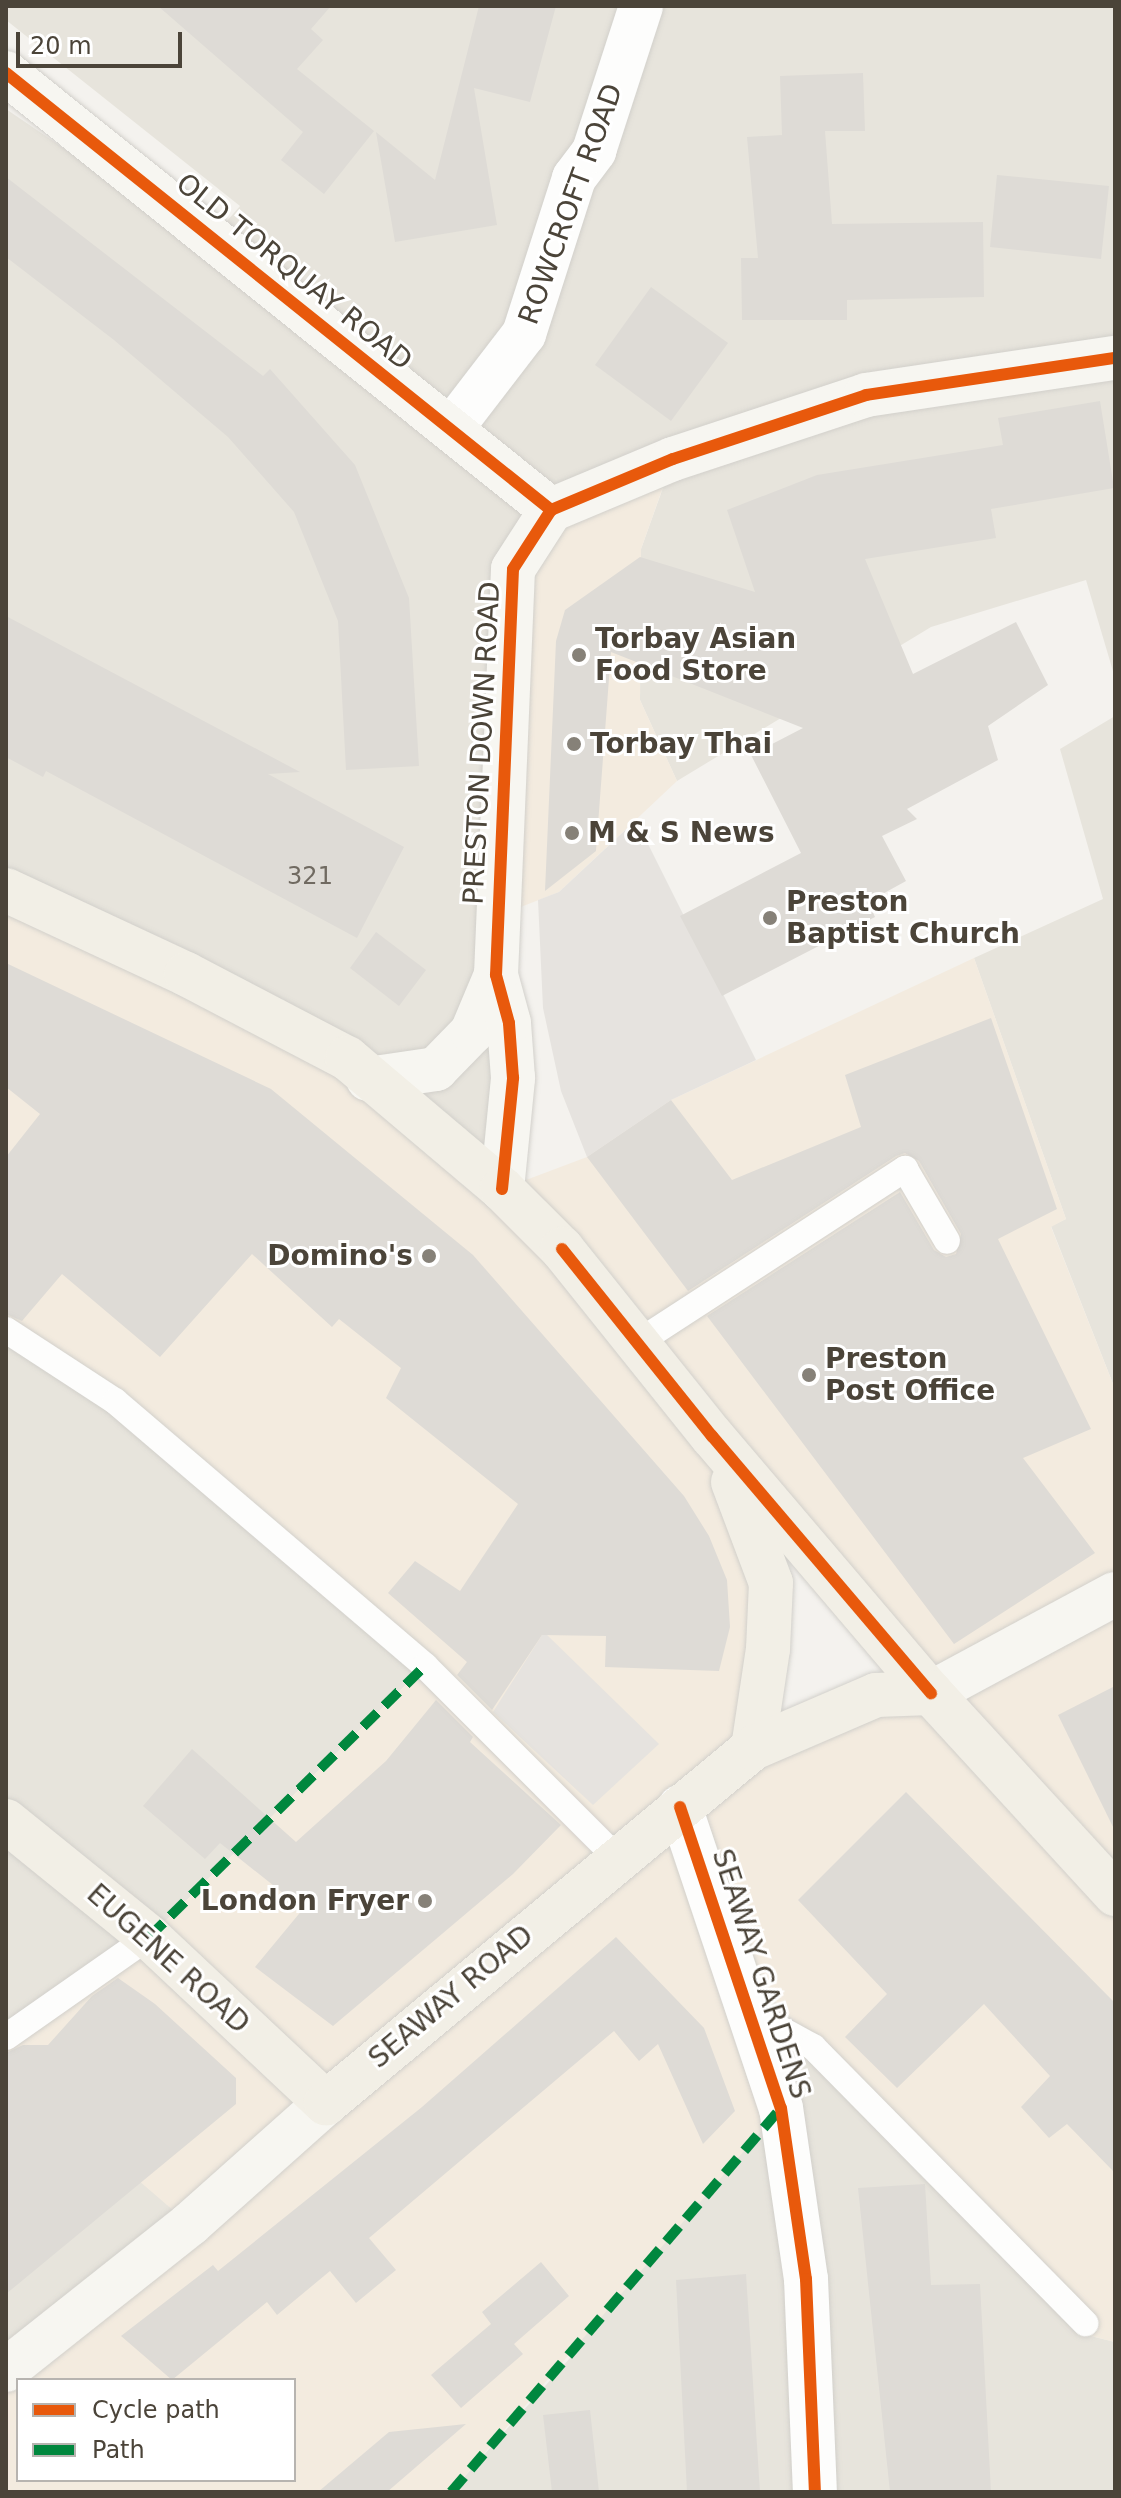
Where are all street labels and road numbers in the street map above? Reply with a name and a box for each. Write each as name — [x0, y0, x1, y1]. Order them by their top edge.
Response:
street label: ROWCROFT ROAD — [512, 79, 630, 329]
street label: OLD TORQUAY ROAD — [169, 166, 419, 378]
street label: PRESTON DOWN ROAD — [457, 581, 507, 905]
street label: SEAWAY GARDENS — [705, 1845, 817, 2103]
street label: EUGENE ROAD — [80, 1877, 256, 2041]
street label: SEAWAY ROAD — [362, 1919, 540, 2075]

